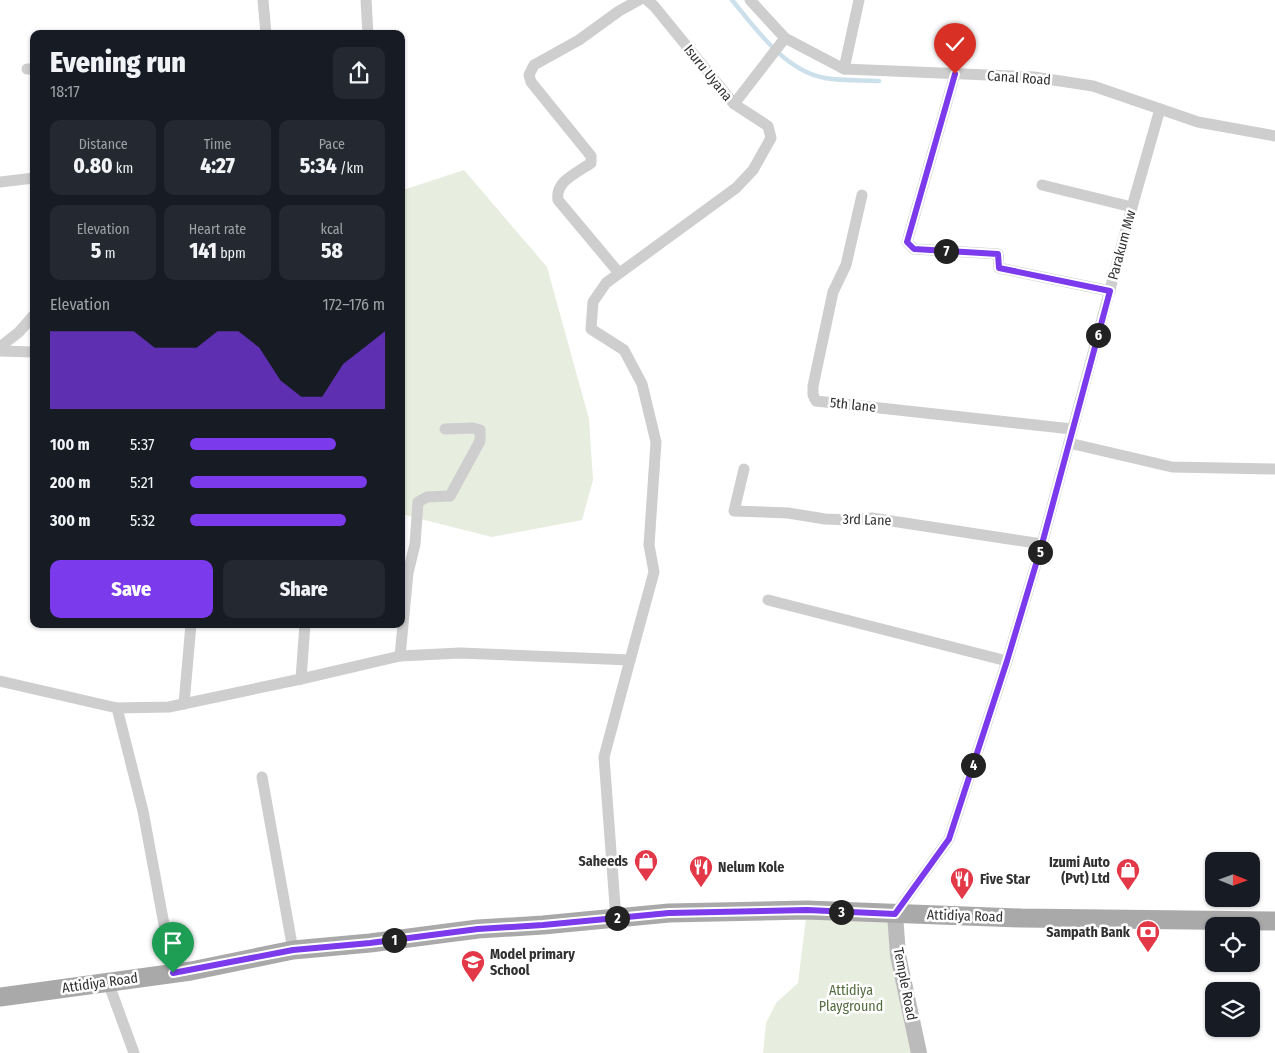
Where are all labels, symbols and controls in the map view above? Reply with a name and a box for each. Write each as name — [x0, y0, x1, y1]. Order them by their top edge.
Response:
pin — [934, 23, 976, 74]
icon: check — [941, 30, 969, 58]
street label: Isuru Uyana — [680, 41, 736, 105]
text: Evening run — [50, 46, 186, 79]
button: share — [333, 47, 385, 99]
street label: Canal Road — [987, 67, 1051, 89]
text: 18:17 — [50, 82, 80, 101]
text: Distance — [79, 136, 128, 153]
text: Time — [204, 136, 231, 153]
text: Pace — [319, 136, 345, 153]
text: 0.80 — [73, 153, 113, 179]
text: 4:27 — [200, 153, 235, 179]
text: 5:34 — [300, 153, 337, 179]
text: km — [113, 160, 133, 177]
text: /km — [337, 160, 364, 177]
street label: Parakum Mw — [1105, 208, 1139, 282]
text: Elevation — [77, 221, 130, 238]
text: Heart rate — [189, 221, 246, 238]
text: kcal — [320, 221, 343, 238]
text: 5 — [91, 238, 101, 264]
text: 141 — [189, 238, 217, 264]
text: 58 — [321, 238, 343, 264]
pin: 7 — [934, 238, 958, 264]
text: 7 — [944, 243, 949, 260]
text: m — [101, 245, 115, 262]
text: bpm — [217, 245, 246, 262]
text: Elevation — [50, 295, 110, 314]
text: 172–176 m — [323, 295, 385, 314]
pin: 6 — [1086, 322, 1110, 348]
text: 6 — [1095, 327, 1102, 344]
street label: 5th lane — [829, 394, 877, 416]
text: 100 m — [50, 435, 90, 454]
text: 5:37 — [130, 435, 155, 454]
text: 200 m — [50, 473, 90, 492]
text: 5:21 — [130, 473, 154, 492]
text: 300 m — [50, 511, 91, 530]
text: 5:32 — [130, 511, 155, 530]
street label: 3rd Lane — [842, 511, 892, 529]
pin: 5 — [1028, 540, 1052, 564]
text: 5 — [1037, 544, 1044, 561]
button: Save — [50, 560, 213, 618]
button: Share — [223, 560, 385, 618]
pin: 4 — [960, 752, 986, 778]
text: 4 — [970, 757, 977, 774]
shop icon: Saheeds — [633, 848, 659, 882]
north arrow — [1205, 852, 1260, 908]
map controls — [1205, 852, 1260, 1037]
place label: Saheeds — [578, 853, 628, 870]
restaurant icon: Nelum Kole — [688, 854, 714, 888]
place label: Izumi Auto (Pvt) Ltd — [1049, 854, 1111, 887]
shop icon: Izumi Auto (Pvt) Ltd — [1115, 857, 1141, 891]
place label: Nelum Kole — [718, 859, 784, 876]
restaurant icon: Five Star — [949, 866, 975, 900]
place label: Five Star — [980, 871, 1031, 888]
pin: 3 — [828, 900, 854, 924]
text: 3 — [838, 904, 845, 921]
pin: 2 — [604, 906, 630, 930]
street label: Attidiya Road — [927, 906, 1003, 926]
text: 2 — [614, 910, 621, 927]
button: locate — [1205, 917, 1260, 972]
bank icon: Sampath Bank — [1135, 919, 1161, 953]
pin — [152, 922, 194, 973]
place label: Sampath Bank — [1046, 924, 1131, 941]
pin: 1 — [382, 928, 406, 952]
icon: arrive — [159, 929, 187, 957]
text: 1 — [392, 932, 397, 949]
place label: Model primary School — [490, 946, 575, 979]
street label: Temple Road — [890, 946, 920, 1022]
school or university icon: Model primary School — [460, 949, 486, 983]
street label: Attidiya Road — [61, 969, 139, 997]
park label: Attidiya Playground — [819, 982, 883, 1015]
button: layers — [1205, 982, 1260, 1037]

